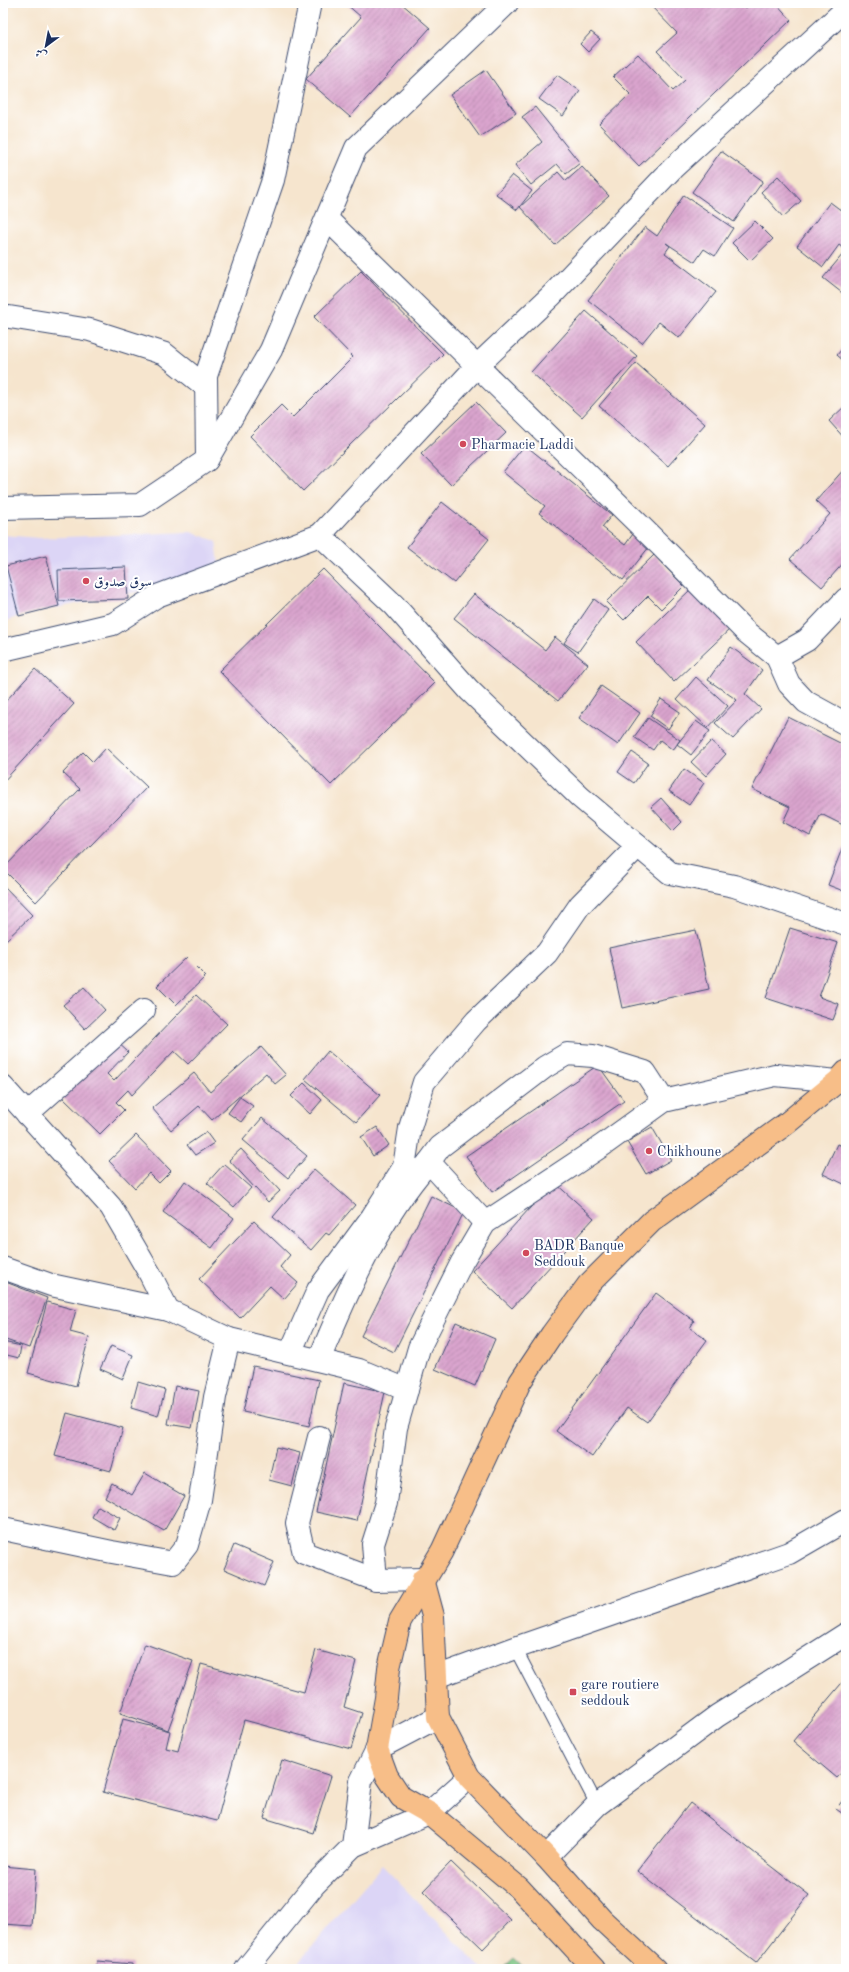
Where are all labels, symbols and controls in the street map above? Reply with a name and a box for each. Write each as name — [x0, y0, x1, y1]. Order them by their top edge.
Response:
north arrow — [26, 26, 66, 66]
text: ش — [34, 46, 49, 61]
place label: Pharmacie Laddi — [471, 438, 574, 452]
marker: Pharmacie Laddi — [458, 439, 468, 449]
place label: سوق صدوق — [94, 575, 152, 590]
marker: سوق صدوق — [81, 576, 91, 586]
place label: Chikhoune — [657, 1145, 721, 1159]
marker: Chikhoune — [644, 1146, 654, 1156]
place label: BADR Banque Seddouk — [534, 1239, 624, 1269]
marker: BADR Banque Seddouk — [521, 1248, 531, 1258]
place label: gare routiere seddouk — [581, 1678, 659, 1708]
marker: gare routiere seddouk — [568, 1687, 578, 1697]

